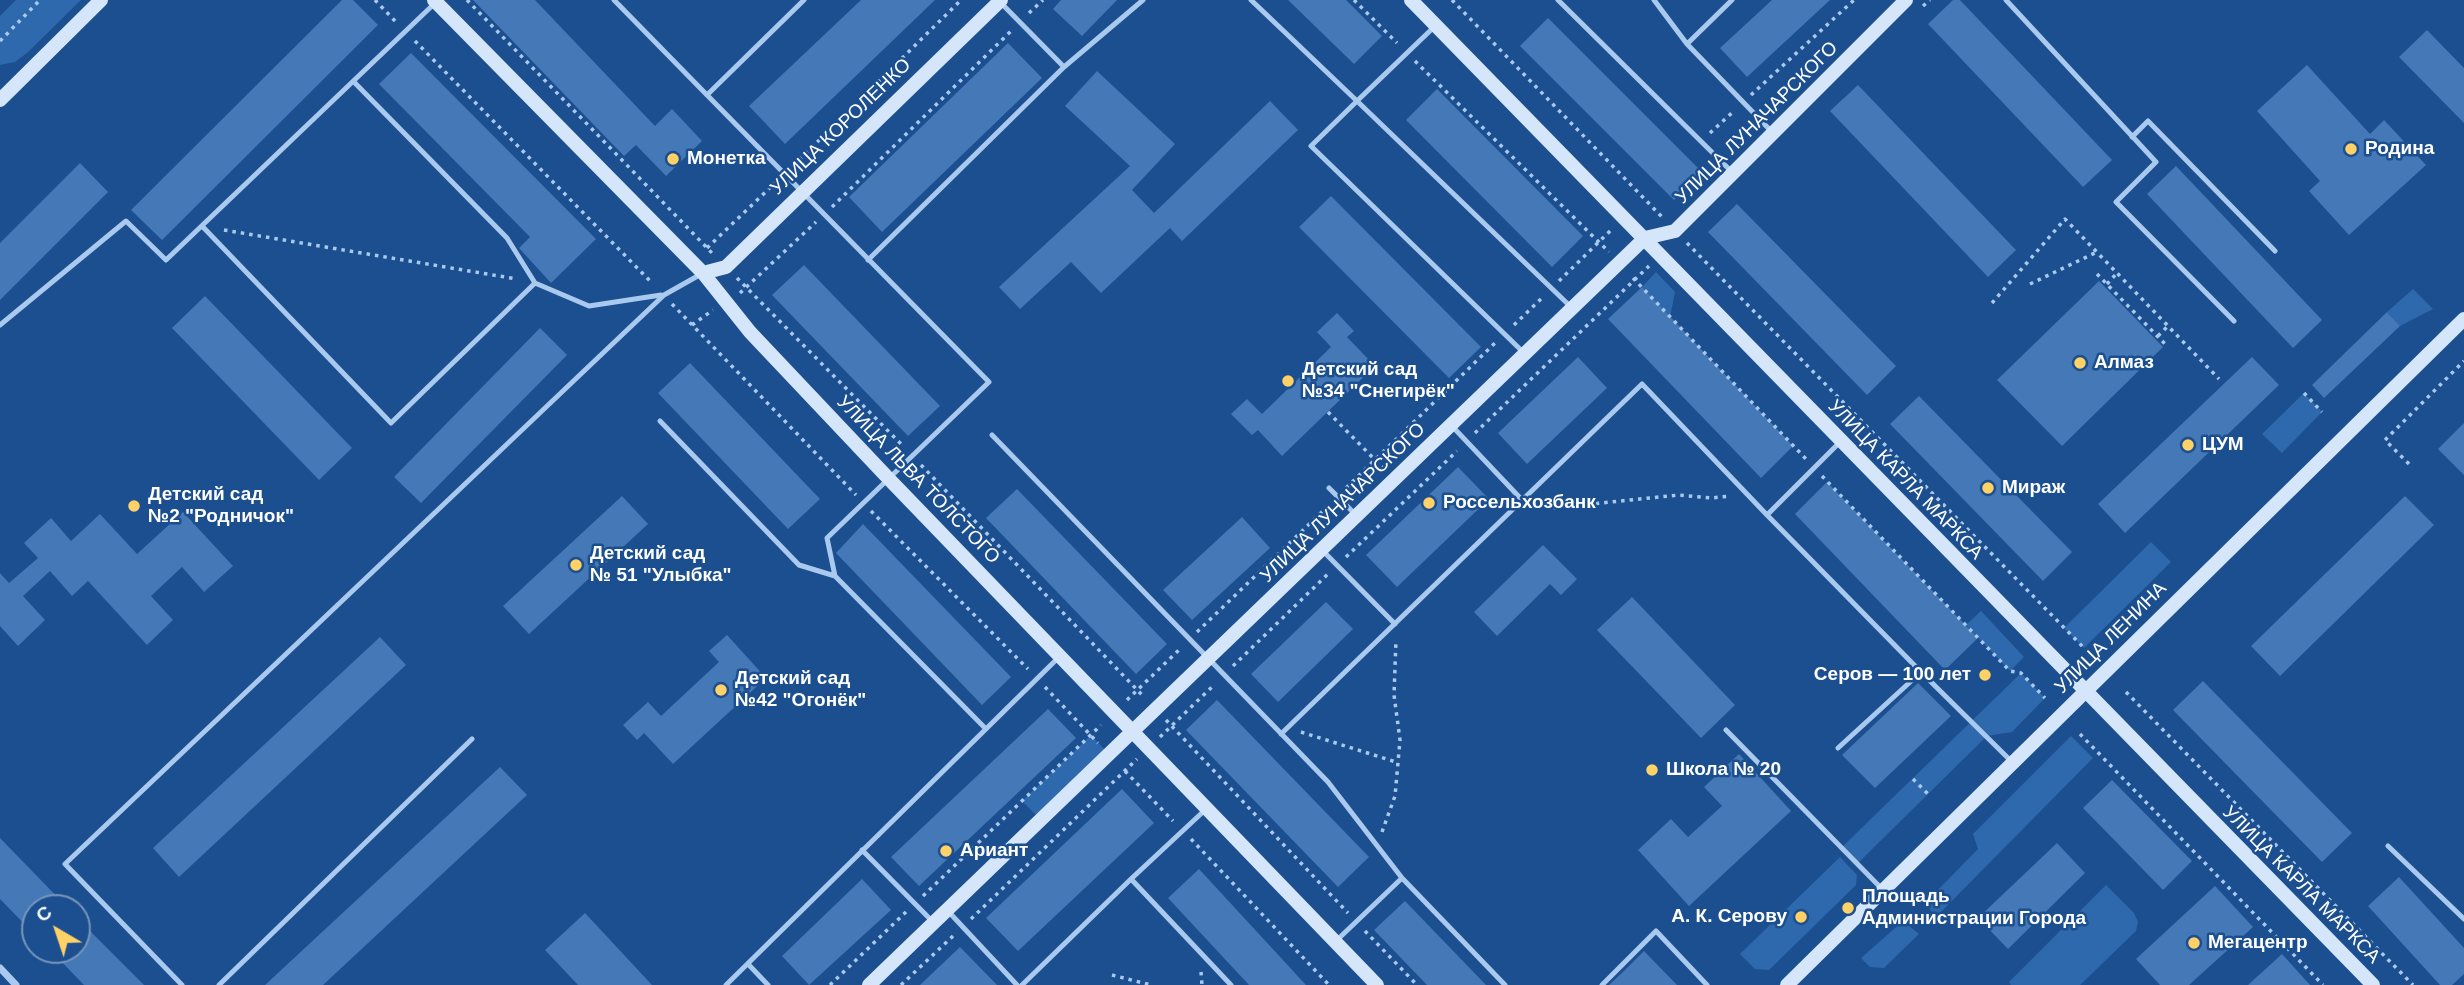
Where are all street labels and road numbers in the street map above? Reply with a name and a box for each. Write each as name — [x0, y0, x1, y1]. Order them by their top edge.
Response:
street label: УЛИЦА ЛУНАЧАРСКОГО — [1671, 37, 1843, 209]
street label: УЛИЦА КОРОЛЕНКО — [766, 54, 916, 200]
street label: УЛИЦА ЛЬВА ТОЛСТОГО — [832, 391, 1004, 569]
street label: УЛИЦА КАРЛА МАРКСА — [1823, 395, 1987, 565]
street label: УЛИЦА ЛУНАЧАРСКОГО — [1256, 418, 1430, 588]
street label: УЛИЦА ЛЕНИНА — [2050, 577, 2172, 699]
street label: УЛИЦА КАРЛА МАРКСА — [2218, 802, 2384, 968]

